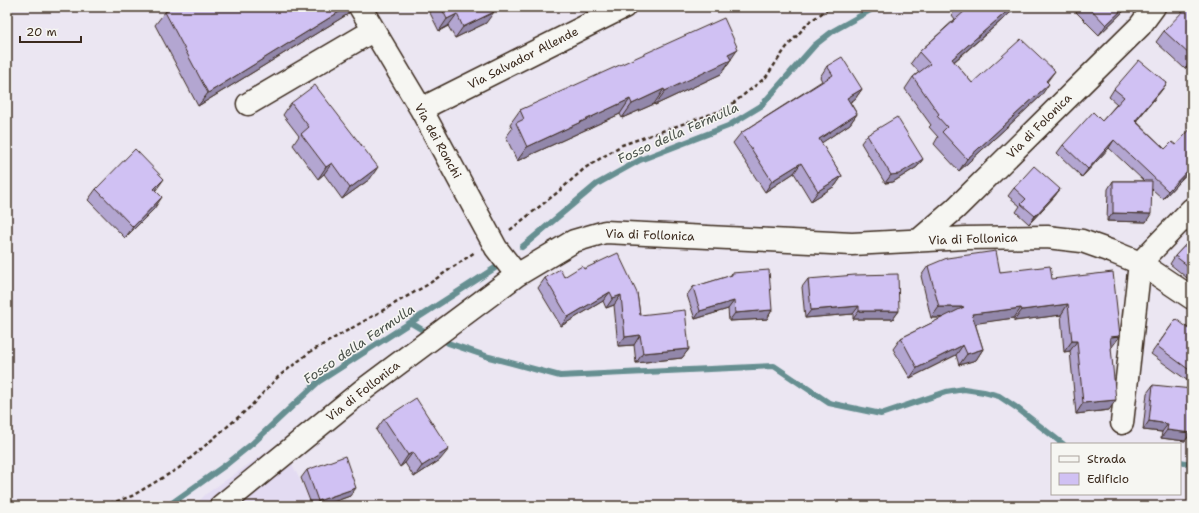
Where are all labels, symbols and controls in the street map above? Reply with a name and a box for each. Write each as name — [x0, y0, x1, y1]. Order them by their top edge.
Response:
scale bar — [20, 18, 81, 44]
street label: Via Salvador Allende — [465, 23, 581, 93]
text: 20 m — [26, 24, 57, 40]
street label: Via di Folonica — [1003, 90, 1075, 162]
water label: Fosso della Fermulla — [615, 99, 741, 167]
street label: Via dei Ronchi — [411, 101, 465, 181]
street label: Via di Follonica — [605, 225, 695, 245]
street label: Via di Follonica — [928, 229, 1018, 249]
water label: Fosso della Fermulla — [300, 300, 418, 388]
street label: Via di Follonica — [323, 357, 404, 425]
legend — [1051, 443, 1181, 495]
text: Strada — [1087, 451, 1127, 467]
text: Edificio — [1087, 471, 1129, 487]

